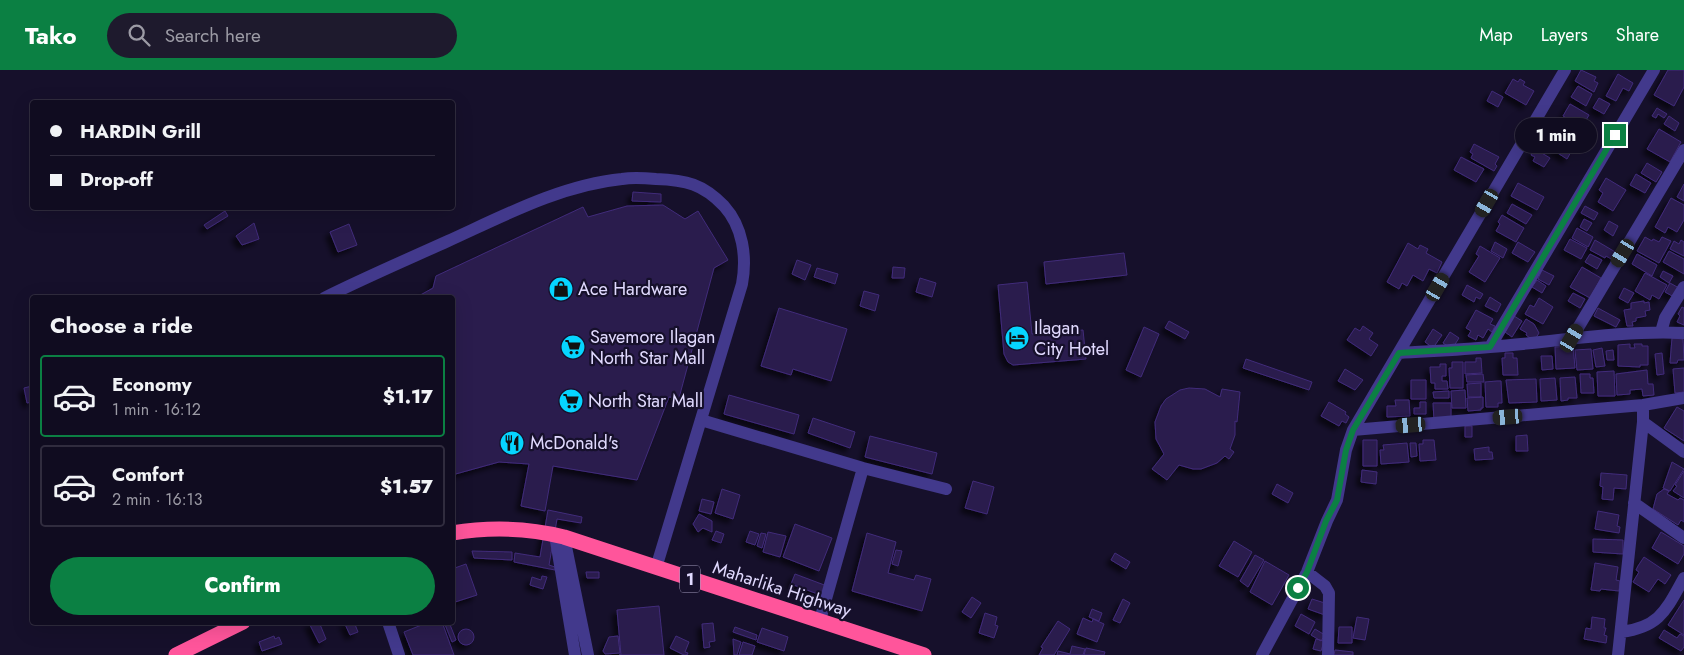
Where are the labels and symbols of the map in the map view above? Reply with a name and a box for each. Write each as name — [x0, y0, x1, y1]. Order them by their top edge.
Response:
callout: 1 min — [1515, 118, 1598, 152]
route end — [1604, 124, 1626, 146]
car — [1473, 186, 1500, 220]
car — [1608, 236, 1637, 270]
car — [1424, 270, 1451, 304]
shop icon: Ace Hardware — [548, 276, 574, 302]
place label: Ace Hardware — [578, 276, 687, 302]
place label: Ilagan City Hotel — [1034, 315, 1109, 362]
car — [1557, 321, 1586, 355]
place label: Savemore Ilagan North Star Mall — [590, 324, 715, 371]
hotel icon: Ilagan City Hotel — [1004, 325, 1030, 351]
supermarket icon: Savemore Ilagan North Star Mall — [560, 334, 586, 360]
supermarket icon: North Star Mall — [558, 388, 584, 414]
place label: North Star Mall — [588, 388, 703, 414]
car — [1492, 408, 1523, 426]
car — [1395, 416, 1426, 434]
restaurant icon: McDonald's — [499, 430, 525, 456]
place label: McDonald's — [530, 430, 618, 456]
street label: Maharlika Highway — [709, 554, 855, 624]
road number: 1 — [680, 566, 700, 592]
route start — [1287, 577, 1309, 599]

